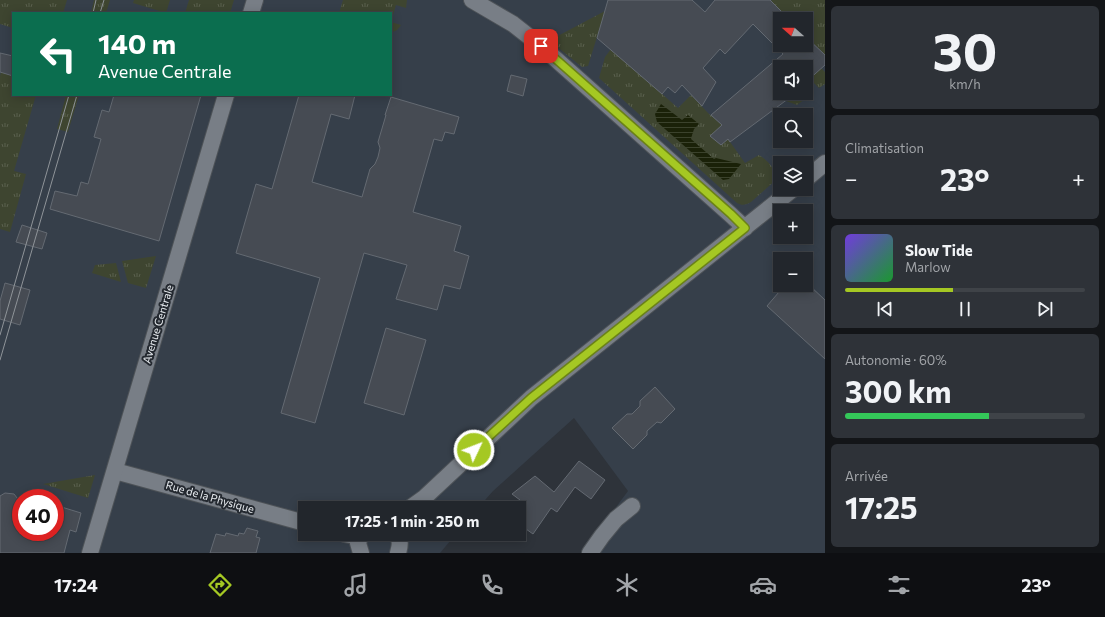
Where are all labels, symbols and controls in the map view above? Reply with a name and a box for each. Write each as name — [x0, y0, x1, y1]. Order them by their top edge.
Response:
north arrow — [773, 12, 813, 52]
map controls — [773, 12, 813, 292]
text: 30 — [933, 18, 997, 82]
text: 140 m — [98, 26, 176, 60]
icon: left — [32, 28, 84, 80]
pin — [524, 29, 558, 63]
icon: arrive — [530, 35, 552, 57]
text: Avenue Centrale — [98, 60, 231, 82]
button: sound — [773, 60, 813, 100]
text: km/h — [949, 76, 981, 92]
button: search — [773, 108, 813, 148]
text: Climatisation — [845, 140, 924, 156]
button: layers — [773, 156, 813, 196]
text: 23° — [940, 160, 990, 197]
text: − — [845, 165, 858, 192]
text: + — [1072, 165, 1085, 192]
button: + — [773, 204, 813, 244]
text: Slow Tide — [905, 241, 973, 259]
button: − — [773, 252, 813, 292]
text: Marlow — [905, 259, 951, 275]
street label: Avenue Centrale — [139, 283, 176, 365]
icon: previous — [874, 298, 896, 320]
icon: pause — [954, 298, 976, 320]
icon: next — [1034, 298, 1056, 320]
text: Autonomie · 60% — [845, 352, 947, 368]
text: 300 km — [845, 372, 951, 409]
position arrow — [453, 429, 495, 471]
text: Arrivée — [845, 468, 888, 484]
street label: Rue de la Physique — [165, 478, 256, 515]
text: 17:25 — [845, 488, 918, 525]
speed limit sign: 40 — [12, 489, 64, 541]
text: 17:25 · 1 min · 250 m — [345, 512, 479, 530]
icon: directions — [206, 571, 234, 599]
icon: music — [342, 571, 370, 599]
icon: phone — [478, 571, 506, 599]
icon: climate — [613, 571, 641, 599]
icon: car — [749, 571, 777, 599]
icon: filters — [885, 571, 913, 599]
text: 17:24 — [54, 574, 98, 596]
text: 23° — [1021, 574, 1051, 596]

